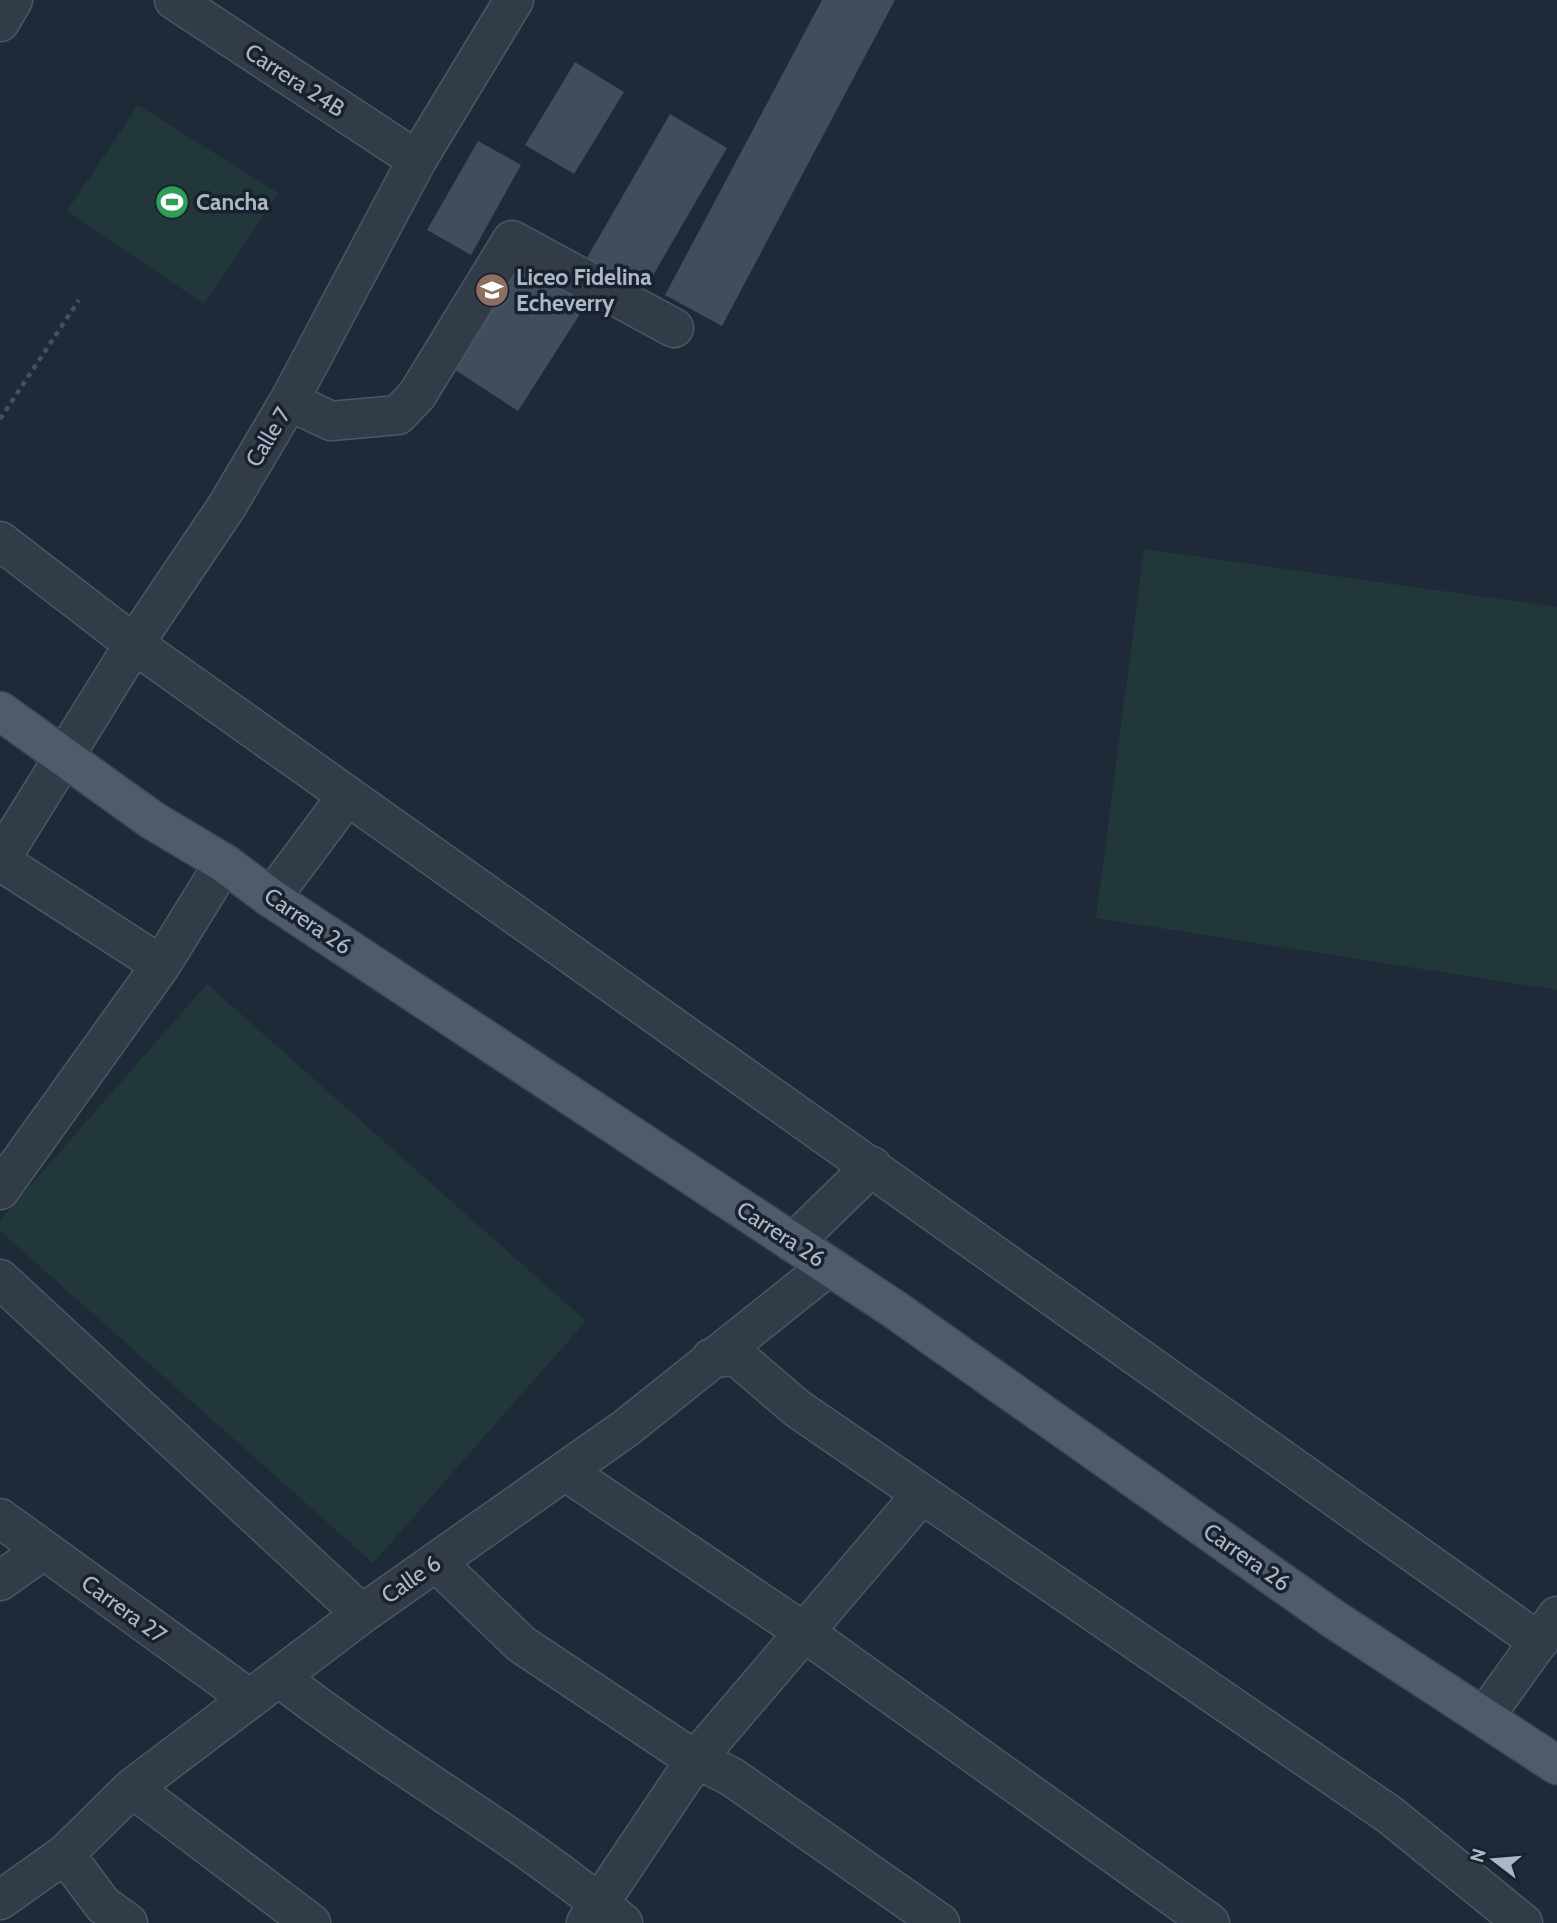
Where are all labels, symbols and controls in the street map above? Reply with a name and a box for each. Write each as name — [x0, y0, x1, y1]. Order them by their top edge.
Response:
street label: Carrera 24B — [240, 37, 350, 123]
sports icon: Cancha — [153, 183, 191, 221]
place label: Cancha — [196, 188, 269, 216]
place label: Liceo Fidelina Echeverry — [516, 263, 652, 317]
school or university icon: Liceo Fidelina Echeverry — [473, 271, 511, 309]
street label: Calle 7 — [239, 402, 297, 472]
street label: Carrera 26 — [259, 882, 357, 960]
street label: Carrera 26 — [732, 1195, 830, 1273]
street label: Carrera 26 — [1198, 1517, 1296, 1597]
street label: Calle 6 — [376, 1549, 446, 1609]
street label: Carrera 27 — [76, 1569, 172, 1649]
north arrow — [1459, 1825, 1529, 1895]
text: N — [1465, 1846, 1491, 1865]

